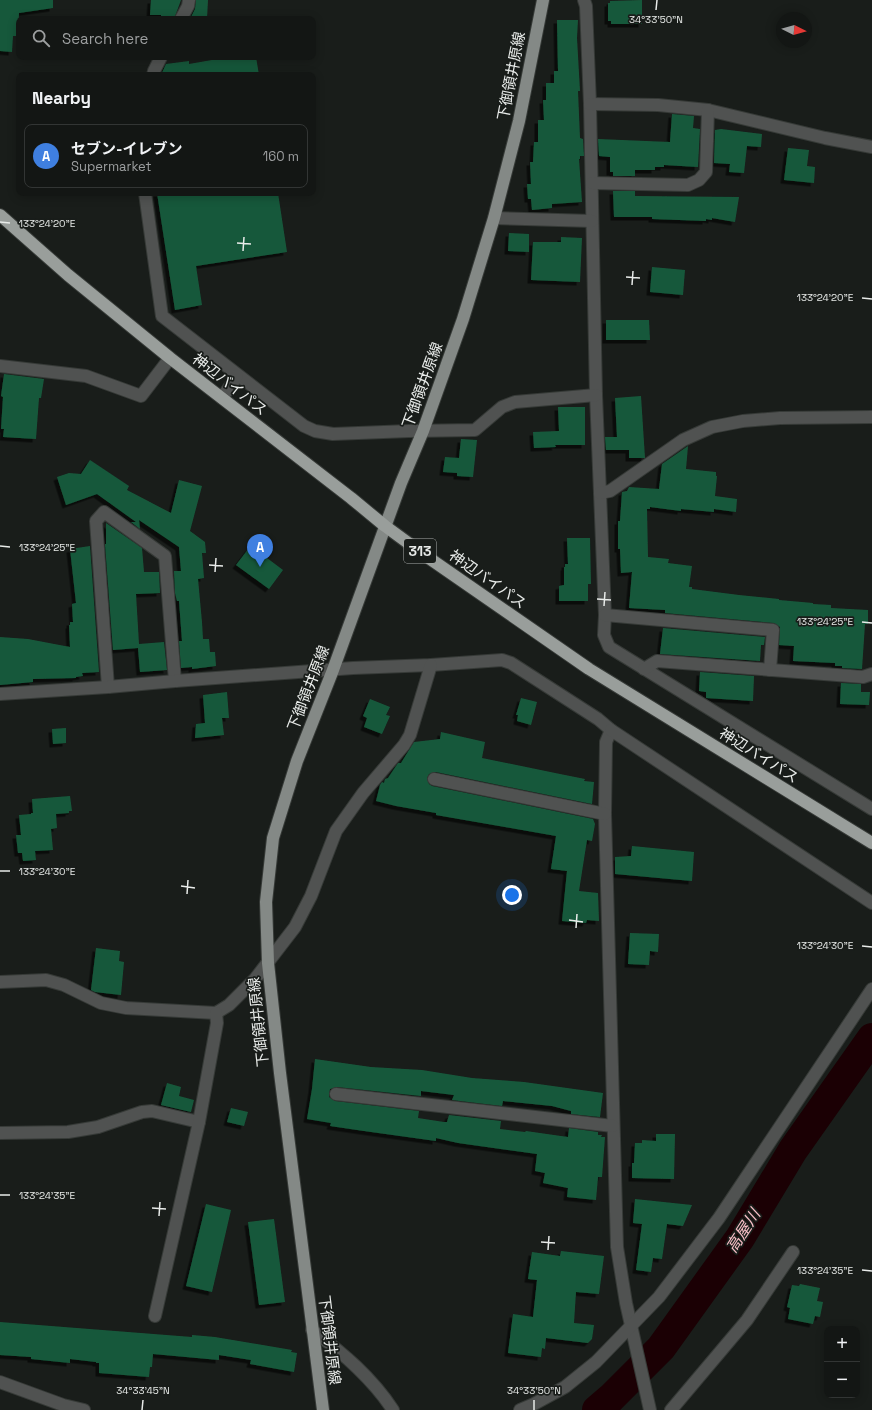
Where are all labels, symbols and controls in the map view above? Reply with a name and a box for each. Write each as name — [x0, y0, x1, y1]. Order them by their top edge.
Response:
north arrow — [776, 12, 812, 48]
text: 34°33'50"N — [629, 13, 683, 26]
search box — [16, 16, 316, 60]
icon: search — [30, 27, 52, 49]
text: Search here — [62, 29, 148, 48]
street label: 下御領井原線 — [493, 30, 529, 122]
text: Nearby — [32, 87, 91, 109]
text: セブン-イレブン — [71, 139, 182, 158]
text: A — [42, 148, 50, 165]
text: 160 m — [263, 148, 299, 165]
text: Supermarket — [71, 158, 152, 175]
text: 133°24'20"E — [19, 217, 76, 230]
text: 133°24'20"E — [797, 291, 854, 304]
street label: 下御領井原線 — [398, 339, 446, 431]
street label: 神辺バイパス — [189, 349, 271, 419]
pin: A — [247, 534, 273, 567]
road number: 313 — [404, 539, 436, 563]
text: 133°24'25"E — [19, 541, 75, 554]
street label: 神辺バイパス — [446, 545, 530, 613]
text: 133°24'25"E — [797, 615, 853, 628]
street label: 下御領井原線 — [283, 643, 333, 733]
street label: 神辺バイパス — [716, 723, 802, 787]
text: 133°24'30"E — [19, 865, 76, 878]
your location — [502, 885, 522, 905]
text: 133°24'30"E — [797, 939, 854, 952]
street label: 下御領井原線 — [244, 976, 272, 1068]
text: 133°24'35"E — [19, 1189, 75, 1202]
water label: 高屋川 — [721, 1203, 766, 1257]
text: 133°24'35"E — [797, 1264, 853, 1277]
street label: 下御領井原線 — [315, 1294, 345, 1386]
map controls — [824, 1326, 860, 1398]
button: + — [824, 1326, 860, 1362]
button: − — [824, 1362, 860, 1398]
text: 34°33'45"N — [116, 1384, 170, 1397]
text: 34°33'50"N — [507, 1384, 561, 1397]

